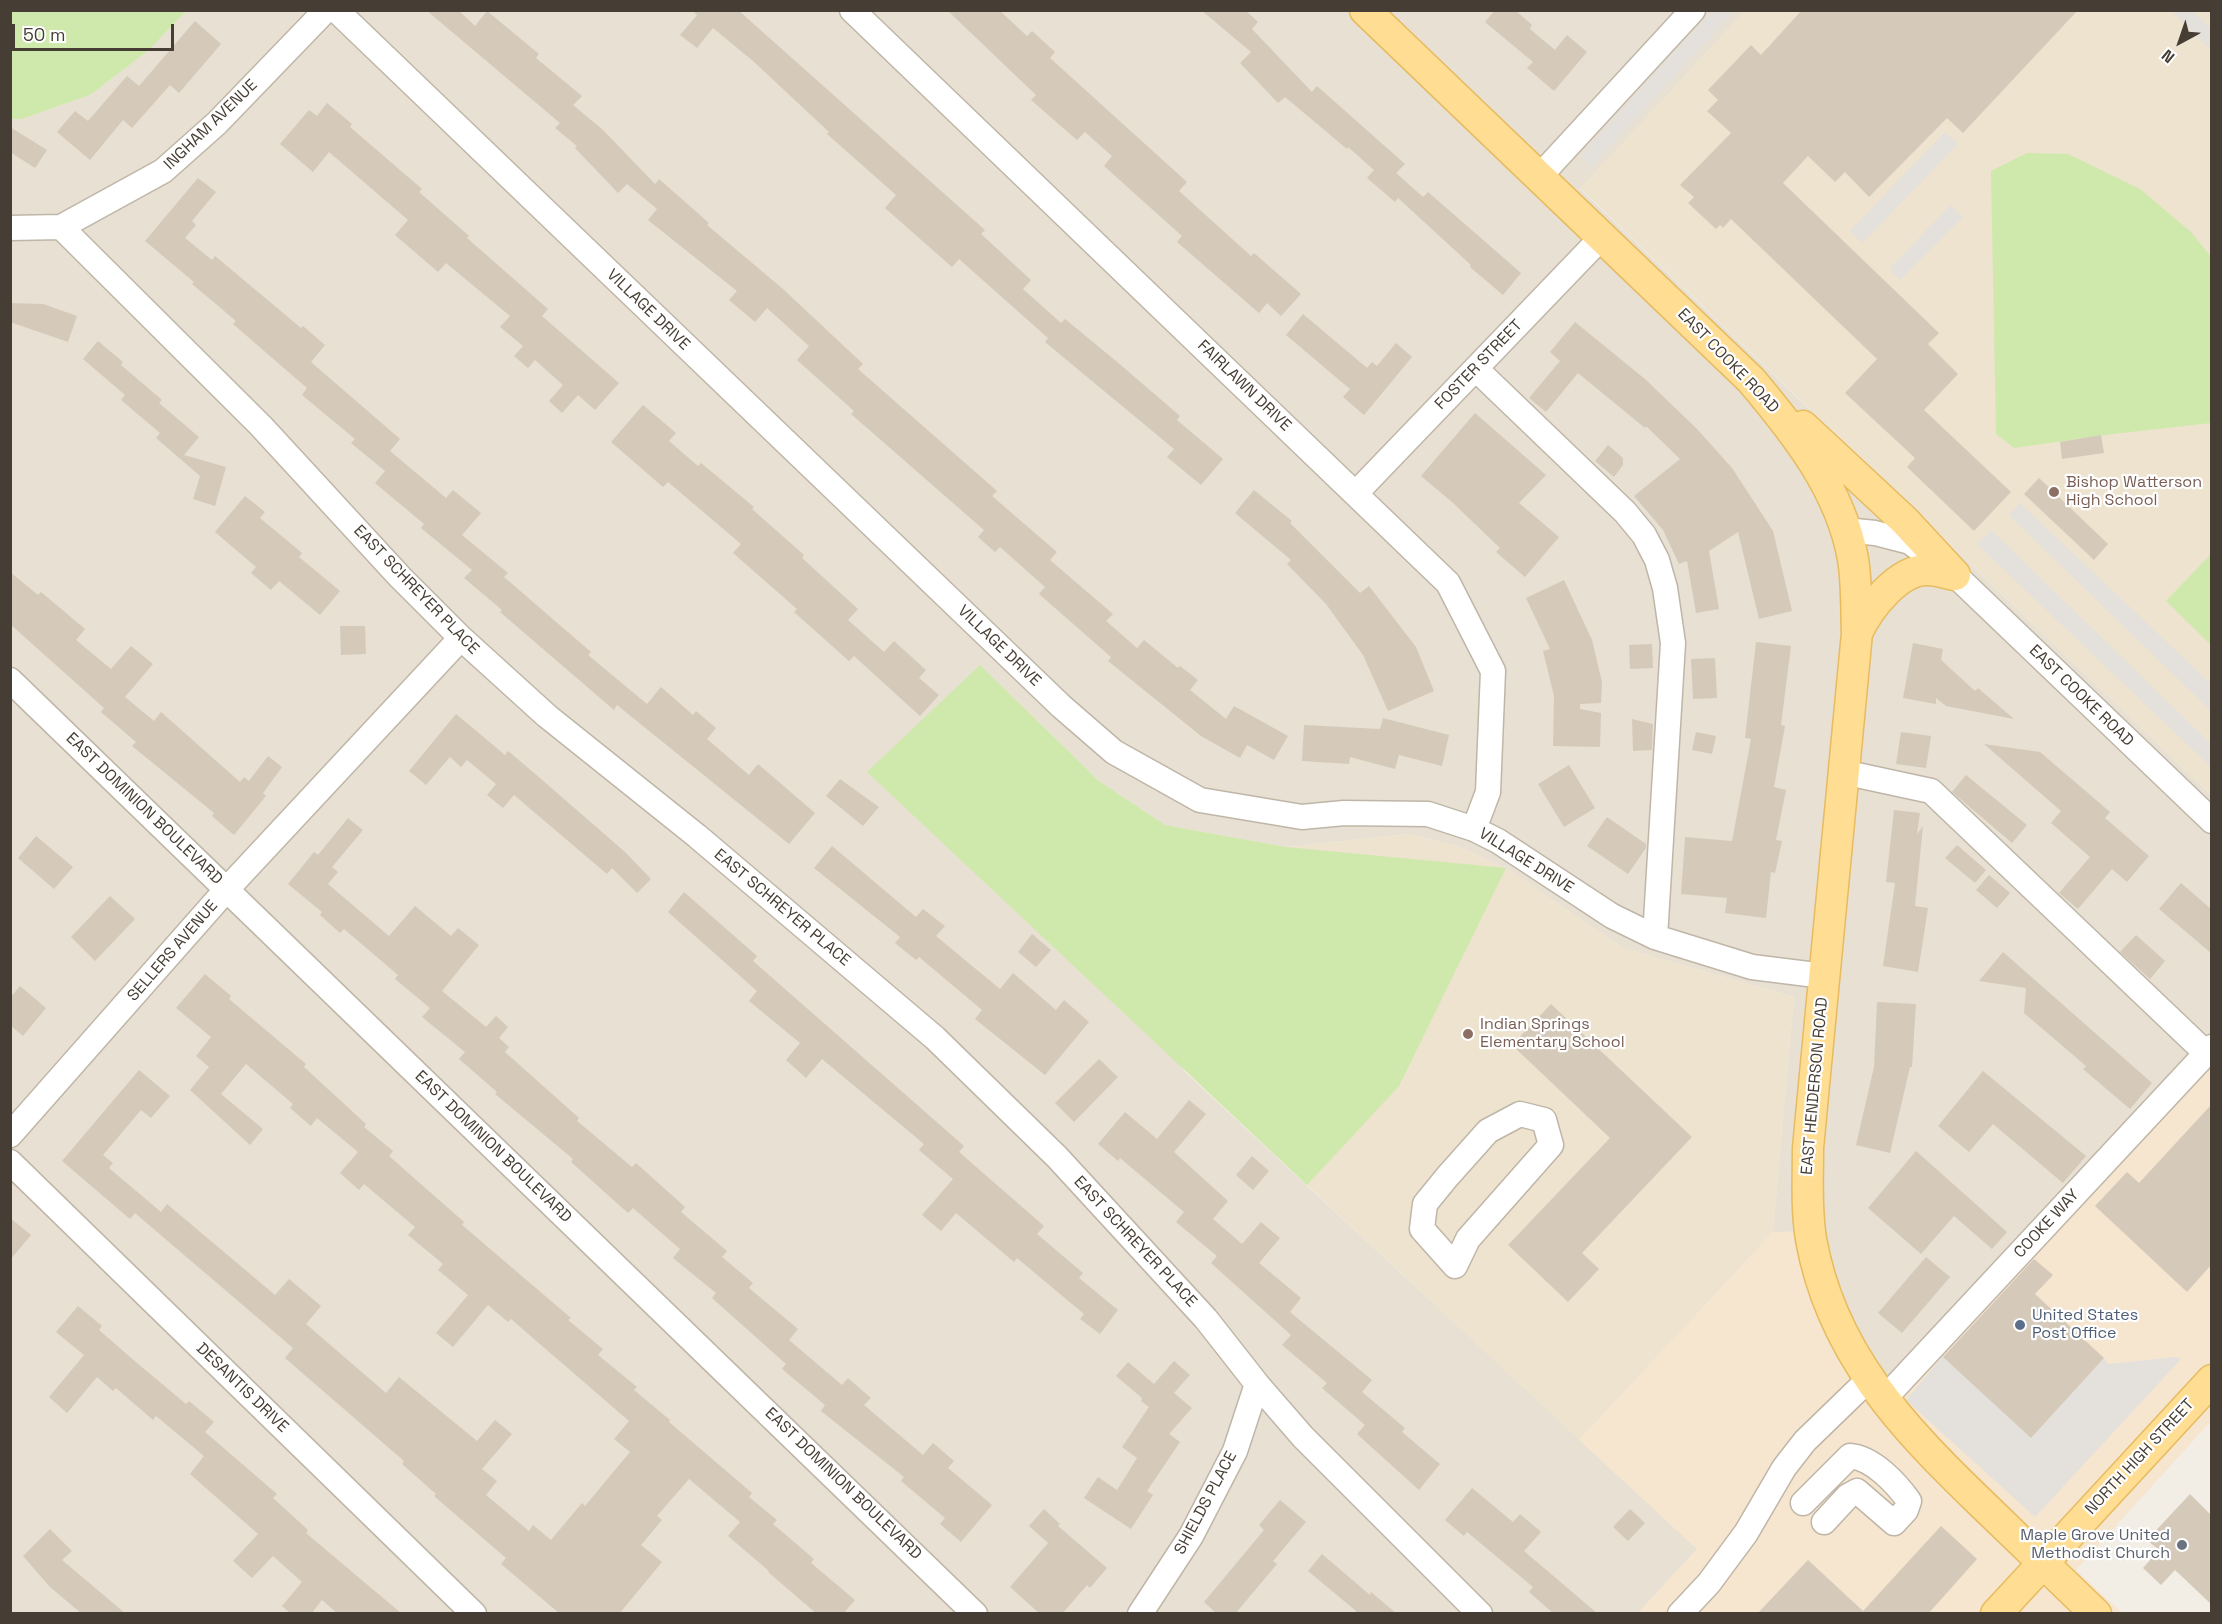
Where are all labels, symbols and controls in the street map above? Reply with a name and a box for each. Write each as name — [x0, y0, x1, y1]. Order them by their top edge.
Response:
scale bar — [15, 12, 177, 50]
north arrow — [2150, 12, 2210, 72]
text: 50 m — [23, 23, 65, 46]
text: N — [2157, 45, 2179, 68]
street label: INGHAM AVENUE — [160, 76, 262, 174]
street label: VILLAGE DRIVE — [602, 265, 694, 355]
street label: EAST COOKE ROAD — [1673, 305, 1783, 417]
street label: FOSTER STREET — [1431, 316, 1527, 414]
street label: FAIRLAWN DRIVE — [1193, 336, 1295, 436]
place label: Bishop Watterson High School — [2066, 473, 2202, 511]
marker: Bishop Watterson High School — [2047, 485, 2061, 499]
street label: EAST SCHREYER PLACE — [349, 521, 483, 659]
street label: VILLAGE DRIVE — [953, 601, 1045, 691]
street label: EAST COOKE ROAD — [2025, 641, 2137, 751]
street label: EAST DOMINION BOULEVARD — [62, 729, 226, 889]
street label: VILLAGE DRIVE — [1475, 824, 1577, 898]
street label: EAST SCHREYER PLACE — [710, 845, 854, 971]
street label: SELLERS AVENUE — [124, 896, 222, 1006]
street label: EAST HENDERSON ROAD — [1798, 996, 1832, 1176]
place label: Indian Springs Elementary School — [1480, 1015, 1625, 1053]
marker: Indian Springs Elementary School — [1461, 1027, 1475, 1041]
street label: EAST DOMINION BOULEVARD — [411, 1067, 575, 1227]
street label: EAST SCHREYER PLACE — [1069, 1173, 1201, 1311]
street label: COOKE WAY — [2010, 1186, 2084, 1262]
place label: United States Post Office — [2032, 1306, 2138, 1344]
marker: United States Post Office — [2013, 1318, 2027, 1332]
street label: DESANTIS DRIVE — [192, 1339, 292, 1437]
street label: NORTH HIGH STREET — [2081, 1395, 2199, 1519]
street label: EAST DOMINION BOULEVARD — [761, 1404, 925, 1564]
street label: SHIELDS PLACE — [1171, 1448, 1241, 1558]
place label: Maple Grove United Methodist Church — [2020, 1526, 2170, 1564]
marker: Maple Grove United Methodist Church — [2175, 1538, 2189, 1552]

